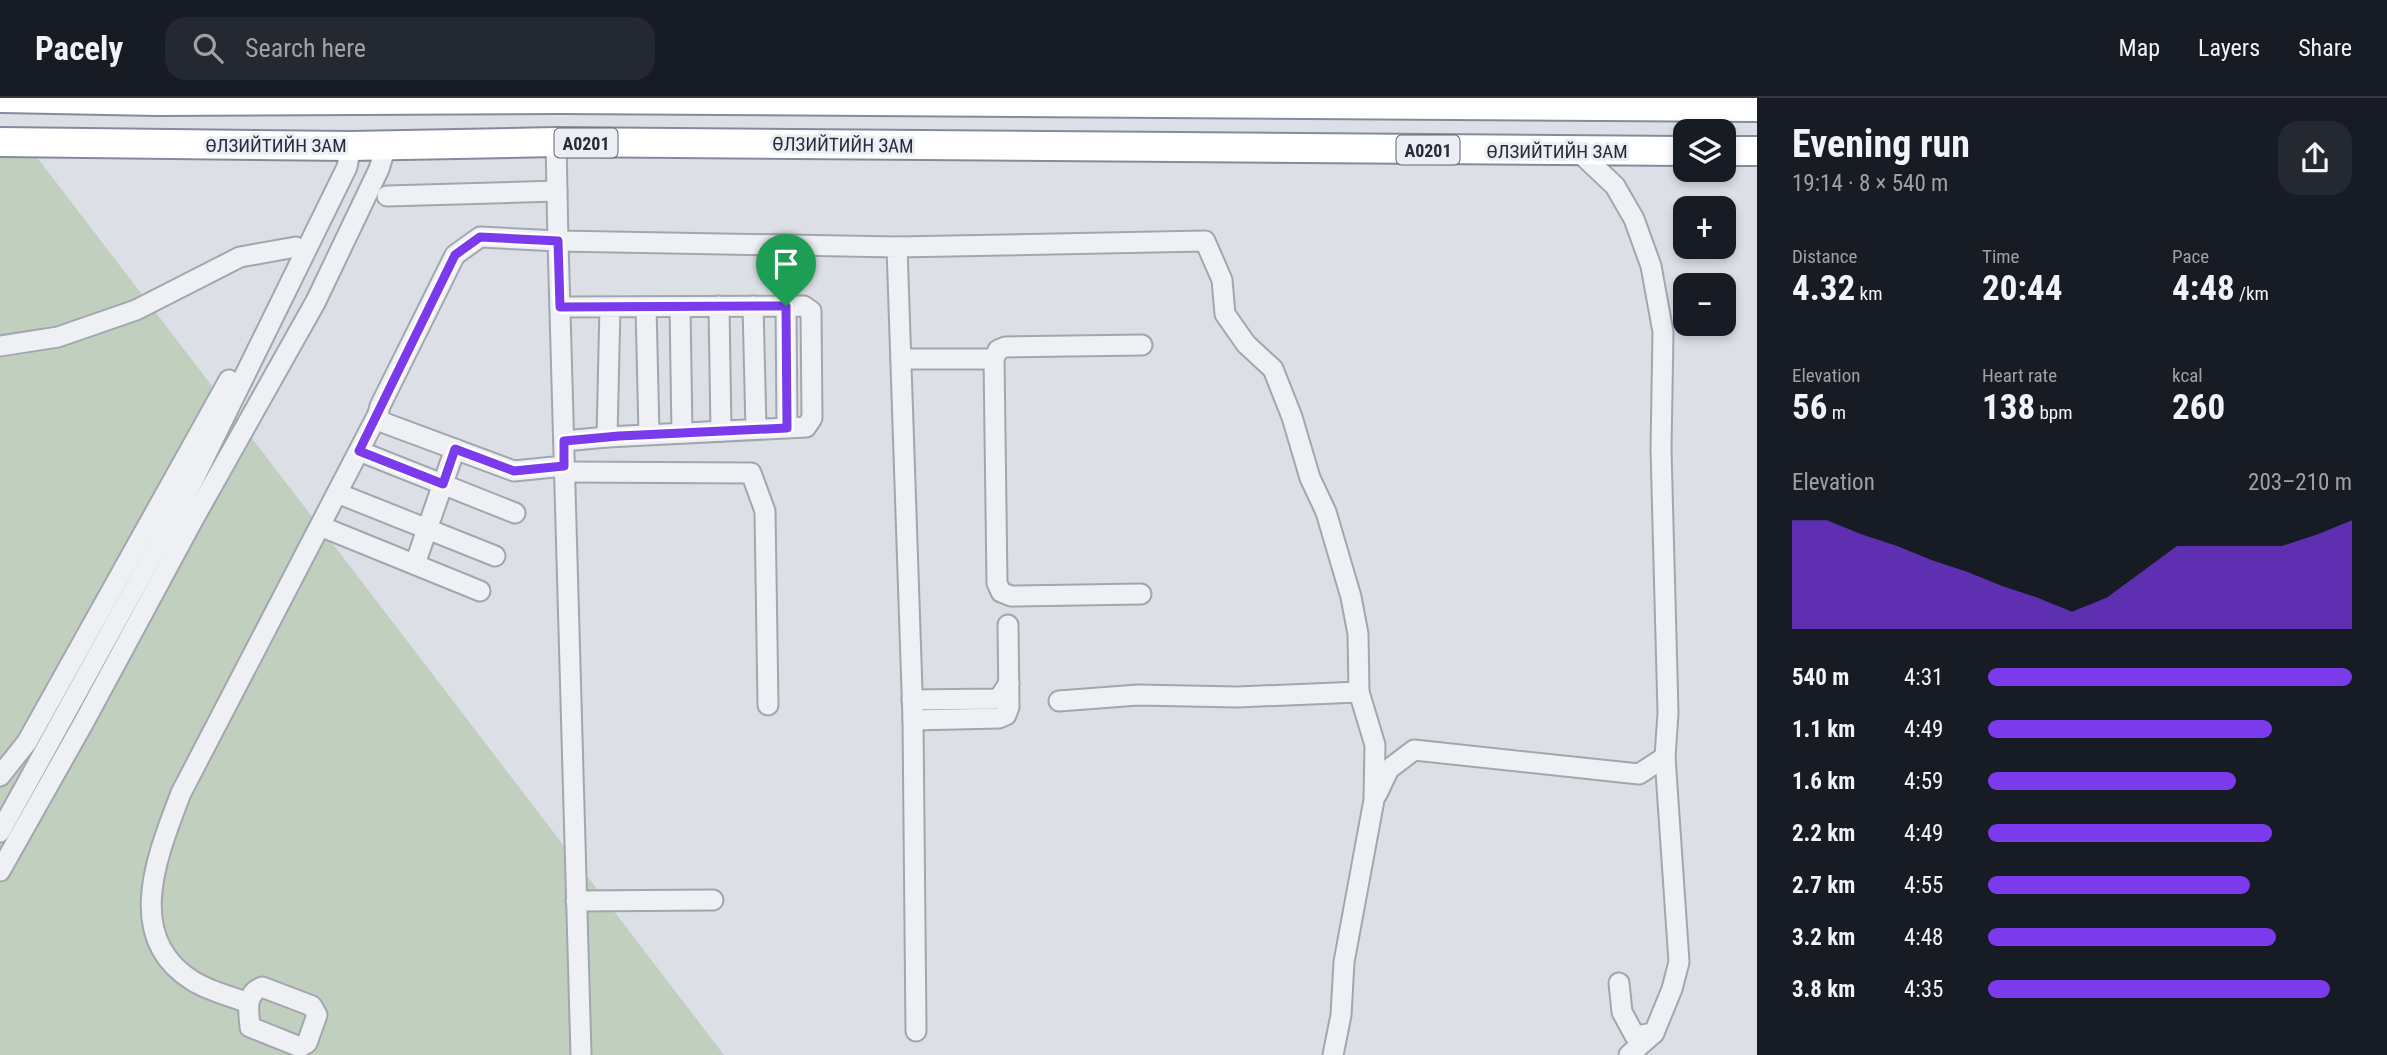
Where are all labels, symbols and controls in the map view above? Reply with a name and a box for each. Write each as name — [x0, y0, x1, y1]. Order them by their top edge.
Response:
search box — [165, 17, 655, 80]
text: Pacely — [35, 29, 123, 68]
icon: search — [189, 29, 227, 67]
text: Search here — [245, 33, 366, 63]
text: Map — [2119, 34, 2160, 62]
text: Layers — [2198, 34, 2260, 62]
text: Share — [2298, 34, 2352, 62]
map controls — [1673, 119, 1736, 336]
button: layers — [1673, 119, 1736, 182]
button: share — [2278, 121, 2352, 195]
text: Evening run — [1792, 122, 1970, 166]
road number: A0201 — [554, 129, 618, 158]
street label: ӨЛЗИЙТИЙН ЗАМ — [772, 132, 914, 158]
street label: ӨЛЗИЙТИЙН ЗАМ — [205, 134, 347, 157]
road number: A0201 — [1396, 136, 1460, 164]
street label: ӨЛЗИЙТИЙН ЗАМ — [1486, 140, 1628, 163]
text: 19:14 · 8 × 540 m — [1792, 170, 1948, 197]
button: + — [1673, 196, 1736, 259]
pin — [756, 234, 816, 306]
icon: arrive — [767, 245, 805, 283]
text: Distance — [1792, 245, 1857, 268]
text: Time — [1982, 245, 2019, 268]
text: Pace — [2172, 245, 2209, 268]
text: 4.32 — [1792, 268, 1855, 309]
text: 20:44 — [1982, 268, 2062, 309]
text: 4:48 — [2172, 268, 2235, 309]
button: − — [1673, 273, 1736, 336]
text: km — [1855, 282, 1882, 305]
text: /km — [2235, 282, 2269, 305]
text: Elevation — [1792, 364, 1860, 387]
text: Heart rate — [1982, 364, 2057, 387]
text: kcal — [2172, 364, 2203, 387]
text: 56 — [1792, 387, 1827, 428]
text: 138 — [1982, 387, 2035, 428]
text: 260 — [2172, 387, 2225, 428]
text: m — [1827, 401, 1846, 424]
text: bpm — [2035, 401, 2072, 424]
text: Elevation — [1792, 469, 1875, 496]
text: 203–210 m — [2248, 469, 2352, 496]
text: 540 m — [1792, 664, 1849, 691]
text: 4:31 — [1904, 664, 1943, 691]
text: 1.1 km — [1792, 716, 1855, 743]
text: 4:49 — [1904, 716, 1943, 743]
text: 1.6 km — [1792, 768, 1855, 795]
text: 4:59 — [1904, 768, 1943, 795]
text: 2.2 km — [1792, 820, 1855, 847]
text: 4:49 — [1904, 820, 1943, 847]
text: 2.7 km — [1792, 872, 1855, 899]
text: 4:55 — [1904, 872, 1943, 899]
text: 3.2 km — [1792, 924, 1855, 951]
text: 4:48 — [1904, 924, 1943, 951]
text: 3.8 km — [1792, 976, 1855, 1003]
text: 4:35 — [1904, 976, 1943, 1003]

